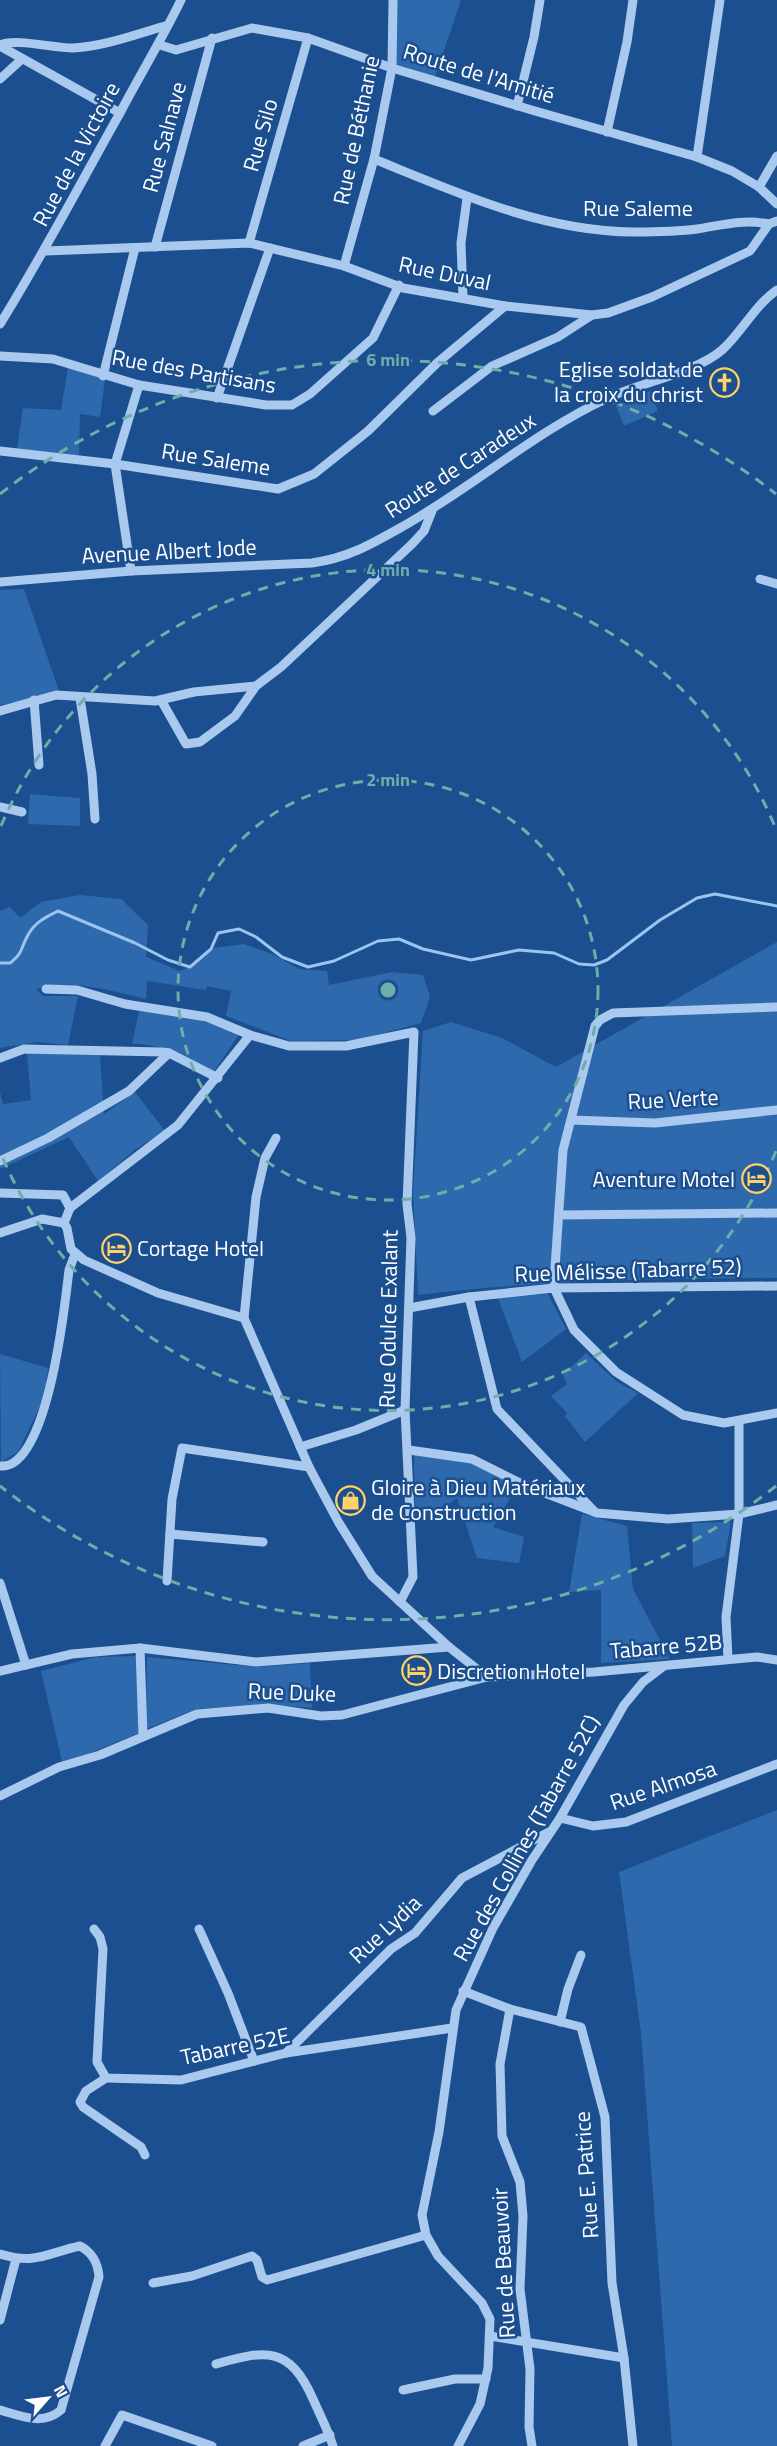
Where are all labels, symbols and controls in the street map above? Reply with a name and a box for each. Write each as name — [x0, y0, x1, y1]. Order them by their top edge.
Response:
street label: Route de l'Amitié — [399, 34, 559, 112]
street label: Rue de Béthanie — [324, 52, 388, 208]
street label: Rue de la Victoire — [24, 76, 128, 232]
street label: Rue Salnave — [133, 78, 195, 196]
street label: Rue Silo — [233, 94, 287, 176]
street label: Rue Saleme — [583, 191, 693, 225]
street label: Rue Duval — [396, 247, 494, 299]
street label: Rue des Partisans — [109, 340, 279, 402]
text: 6 min — [366, 346, 410, 373]
place label: Eglise soldat de la croix du christ — [554, 352, 703, 411]
church icon: Eglise soldat de la croix du christ — [708, 366, 740, 398]
street label: Route de Caradeux — [378, 403, 542, 527]
street label: Rue Saleme — [159, 434, 273, 484]
street label: Avenue Albert Jode — [81, 529, 257, 573]
text: 4 min — [366, 556, 410, 583]
text: 2 min — [366, 766, 410, 793]
centre of rings — [378, 980, 398, 1000]
street label: Rue Verte — [627, 1080, 719, 1118]
place label: Aventure Motel — [592, 1162, 735, 1196]
hotel icon: Aventure Motel — [740, 1163, 772, 1195]
street label: Rue Odulce Exalant — [369, 1229, 407, 1408]
place label: Cortage Hotel — [137, 1231, 264, 1265]
hotel icon: Cortage Hotel — [100, 1232, 132, 1264]
street label: Rue Mélisse (Tabarre 52) — [514, 1249, 742, 1291]
place label: Gloire à Dieu Matériaux de Construction — [371, 1470, 585, 1529]
shop icon: Gloire à Dieu Matériaux de Construction — [334, 1484, 366, 1516]
street label: Tabarre 52B — [609, 1624, 723, 1668]
place label: Discretion Hotel — [437, 1654, 585, 1688]
hotel icon: Discretion Hotel — [400, 1655, 432, 1687]
street label: Rue Duke — [247, 1673, 337, 1711]
street label: Rue des Collines (Tabarre 52C) — [444, 1708, 608, 1968]
street label: Rue Almosa — [605, 1751, 721, 1819]
street label: Rue Lydia — [341, 1886, 429, 1972]
street label: Tabarre 52E — [177, 2018, 293, 2074]
street label: Rue E. Patrice — [565, 2110, 607, 2240]
street label: Rue de Beauvoir — [482, 2187, 524, 2339]
north arrow — [18, 2368, 78, 2428]
text: N — [48, 2380, 74, 2401]

